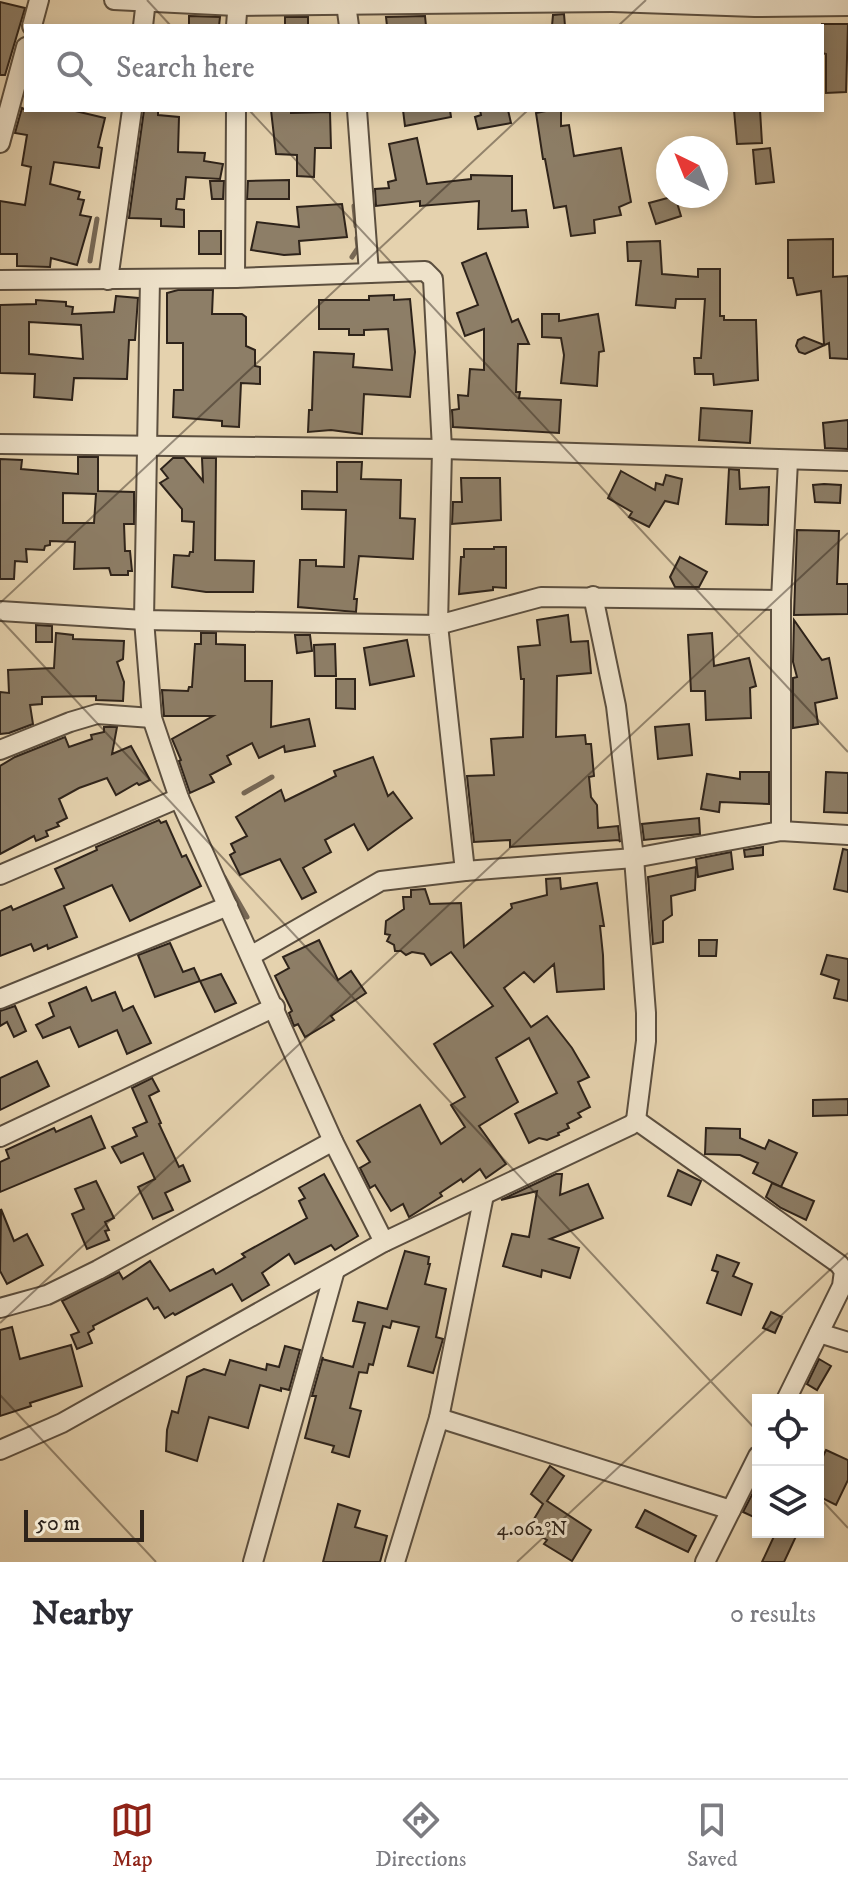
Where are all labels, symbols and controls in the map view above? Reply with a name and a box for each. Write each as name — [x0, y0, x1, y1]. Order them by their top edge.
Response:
search box — [24, 24, 824, 112]
icon: search — [52, 46, 96, 90]
text: Search here — [116, 50, 255, 87]
north arrow — [656, 136, 728, 208]
map controls — [752, 1394, 824, 1538]
button: locate — [752, 1394, 824, 1466]
button: layers — [752, 1466, 824, 1538]
scale bar — [24, 1506, 144, 1542]
text: 50 m — [36, 1510, 80, 1537]
text: 4.062°N — [497, 1517, 567, 1542]
text: Nearby — [32, 1593, 133, 1635]
text: 0 results — [730, 1598, 816, 1631]
tab: Map — [110, 1798, 154, 1873]
tab: Directions — [375, 1798, 466, 1873]
tab: Saved — [687, 1798, 738, 1873]

